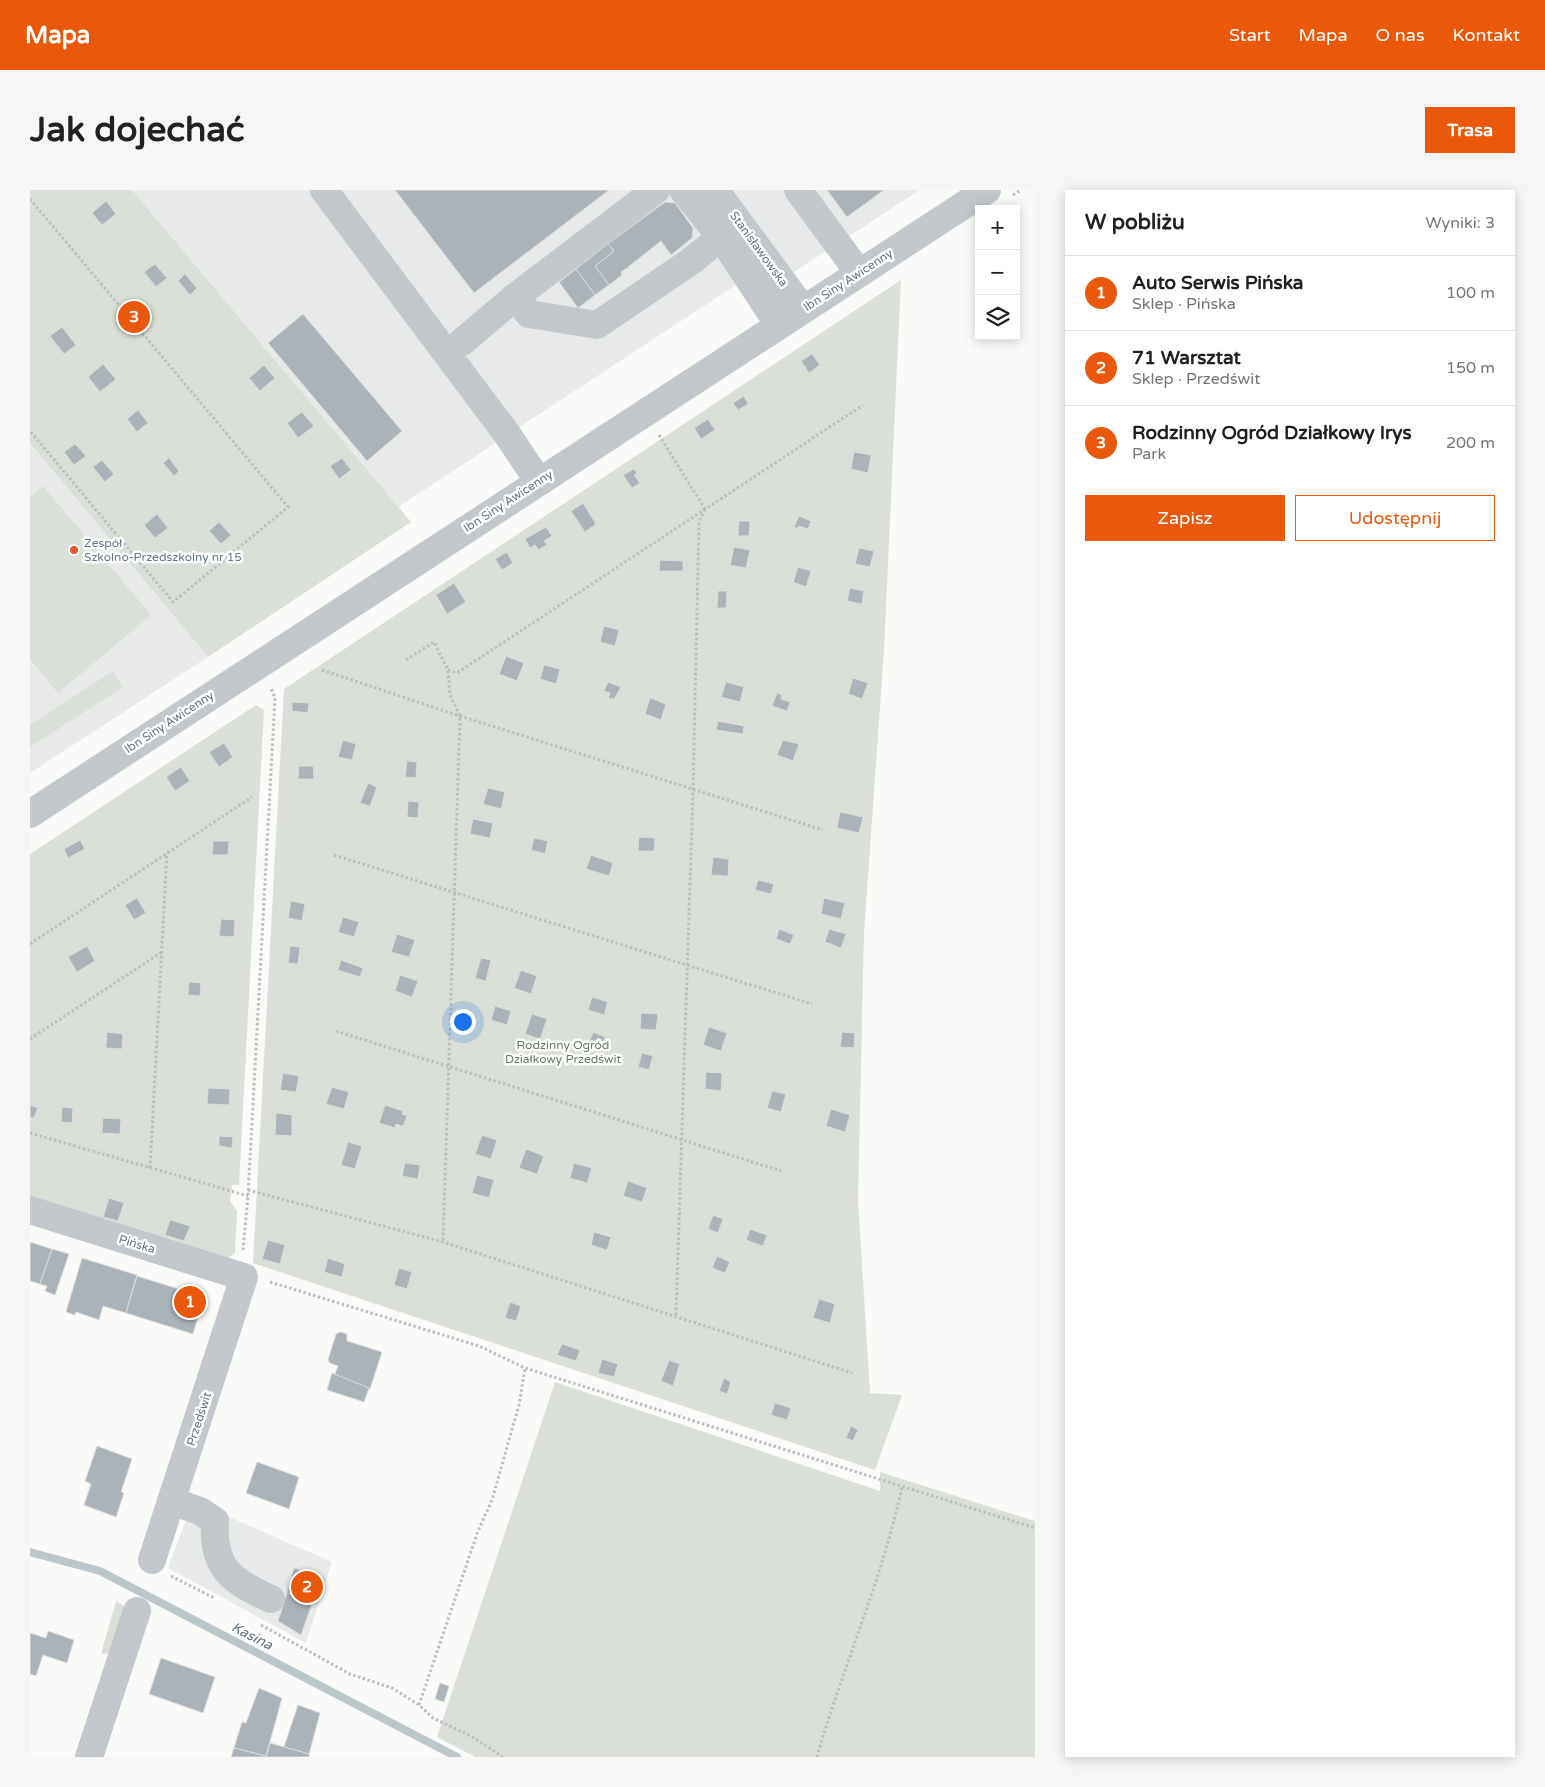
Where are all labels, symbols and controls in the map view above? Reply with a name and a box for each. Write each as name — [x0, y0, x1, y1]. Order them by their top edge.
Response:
text: Mapa — [25, 21, 90, 50]
text: Start — [1229, 24, 1271, 46]
text: Mapa — [1299, 24, 1348, 46]
text: O nas — [1376, 24, 1425, 46]
text: Kontakt — [1453, 24, 1520, 46]
button: Trasa — [1425, 107, 1515, 153]
text: Jak dojechać — [30, 109, 245, 151]
map controls — [975, 205, 1020, 340]
button: + — [975, 205, 1020, 250]
street label: Stanisławowska — [727, 209, 791, 289]
text: W pobliżu — [1085, 210, 1185, 235]
text: Wyniki: 3 — [1426, 213, 1495, 233]
street label: Ibn Siny Awicenny — [801, 246, 896, 314]
button: − — [975, 250, 1020, 295]
text: Auto Serwis Pińska — [1132, 272, 1304, 294]
text: 1 — [1096, 283, 1106, 303]
text: 100 m — [1446, 283, 1495, 303]
text: Sklep · Pińska — [1132, 294, 1236, 314]
button: layers — [975, 295, 1020, 340]
pin: 3 — [118, 298, 150, 336]
text: 71 Warsztat — [1132, 347, 1241, 369]
text: 2 — [1096, 358, 1106, 378]
text: 150 m — [1446, 358, 1495, 378]
text: Sklep · Przedświt — [1132, 369, 1260, 389]
text: Rodzinny Ogród Działkowy Irys — [1132, 422, 1412, 444]
text: 3 — [1096, 433, 1106, 453]
text: 200 m — [1446, 433, 1495, 453]
text: Park — [1132, 444, 1166, 464]
street label: Ibn Siny Awicenny — [461, 467, 556, 535]
button: Zapisz — [1085, 495, 1285, 541]
button: Udostępnij — [1295, 495, 1495, 541]
place label: Zespół Szkolno-Przedszkolny nr 15 — [84, 536, 242, 564]
marker: Zespół Szkolno-Przedszkolny nr 15 — [68, 544, 80, 556]
street label: Ibn Siny Awicenny — [122, 688, 217, 756]
your location — [450, 1009, 476, 1035]
park label: Rodzinny Ogród Działkowy Przedświt — [505, 1038, 622, 1066]
street label: Pińska — [117, 1232, 157, 1256]
pin: 1 — [174, 1283, 206, 1321]
street label: Przedświt — [184, 1390, 214, 1448]
pin: 2 — [291, 1568, 323, 1606]
water label: Kasina — [229, 1618, 276, 1654]

